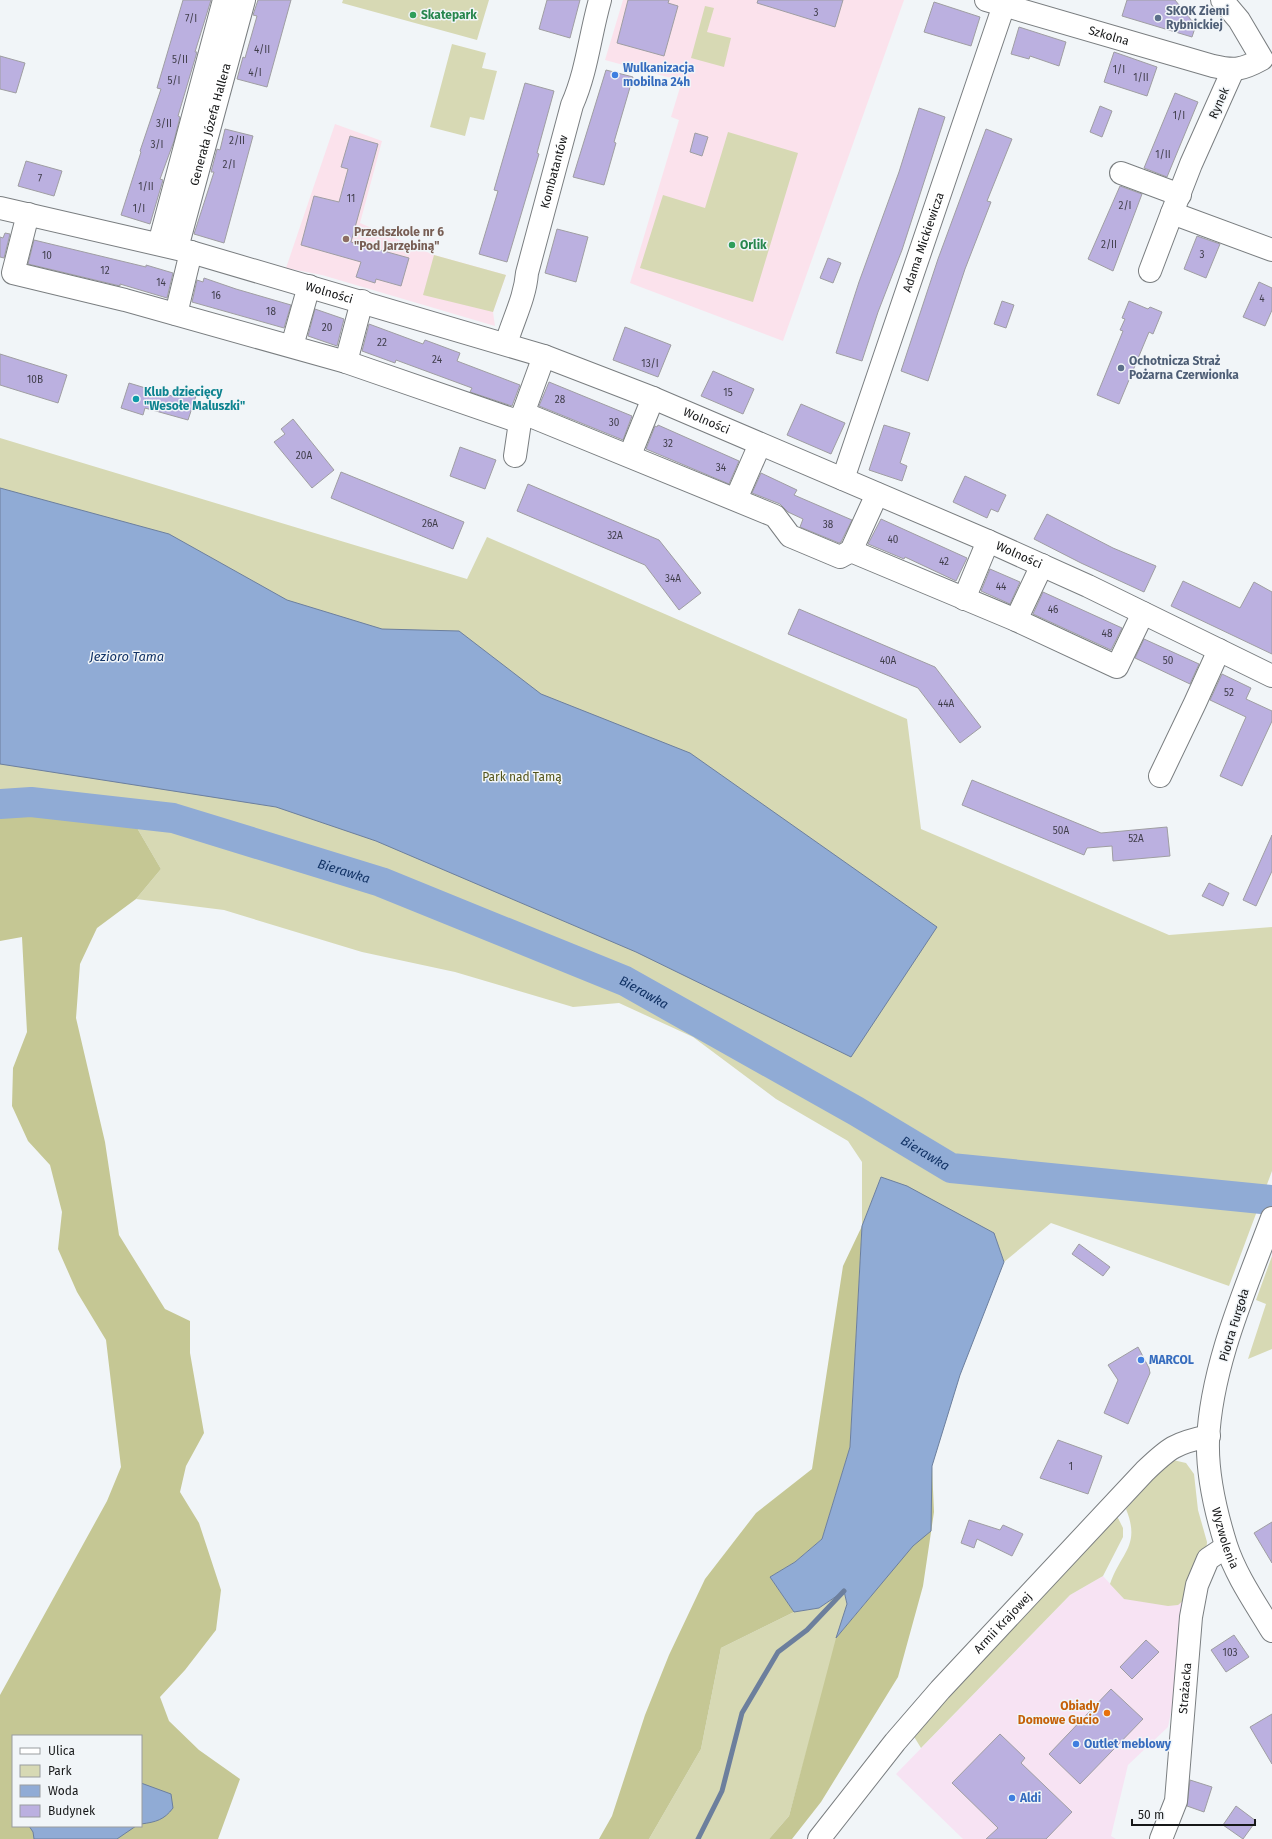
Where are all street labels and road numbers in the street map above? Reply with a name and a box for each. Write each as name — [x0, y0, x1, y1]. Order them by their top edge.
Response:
street label: Szkolna — [1087, 23, 1131, 48]
street label: Generała Józefa Hallera — [187, 62, 234, 187]
street label: Rynek — [1206, 84, 1232, 121]
street label: Kombatantów — [538, 133, 571, 210]
street label: Adama Mickiewicza — [900, 191, 947, 294]
street label: Wolności — [304, 279, 355, 306]
street label: Wolności — [681, 405, 732, 437]
street label: Wolności — [994, 538, 1044, 571]
street label: Piotra Furgoła — [1216, 1287, 1252, 1363]
street label: Wyzwolenia — [1209, 1506, 1242, 1571]
street label: Armii Krajowej — [971, 1589, 1035, 1656]
street label: Strażacka — [1176, 1662, 1194, 1714]

